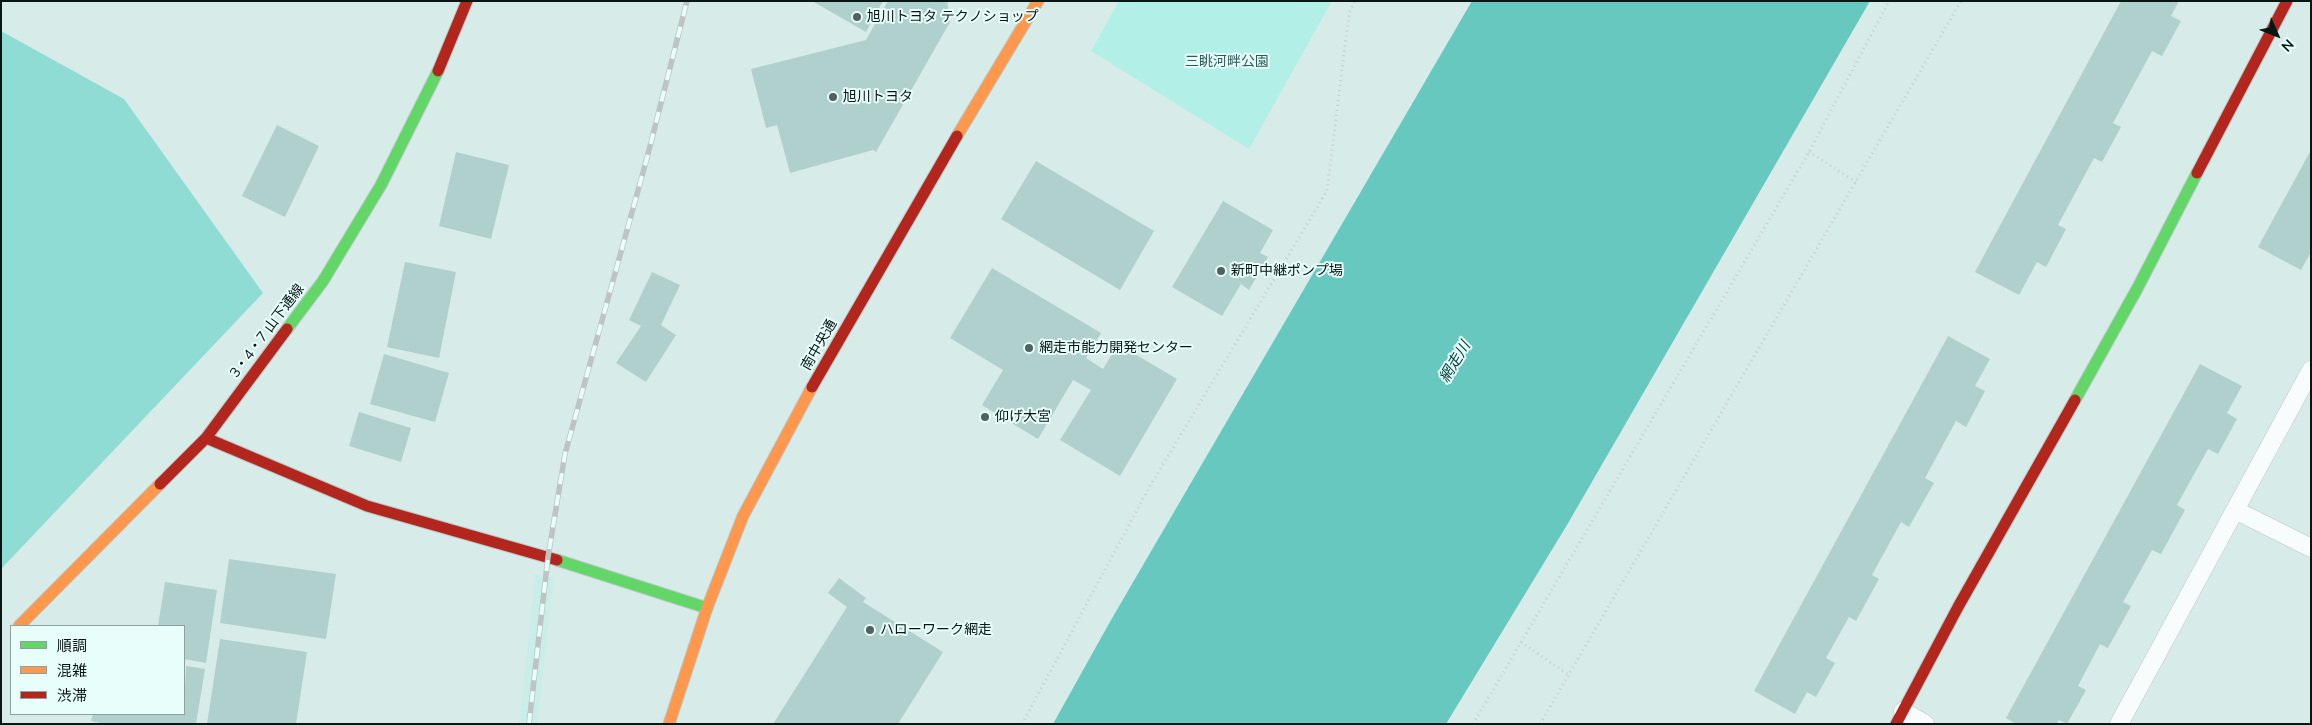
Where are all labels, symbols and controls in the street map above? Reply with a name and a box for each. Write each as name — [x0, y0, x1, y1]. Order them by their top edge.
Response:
place label: 旭川トヨタ テクノショップ — [867, 9, 1039, 25]
north arrow — [2252, 10, 2302, 60]
marker: 旭川トヨタ テクノショップ — [851, 11, 863, 23]
text: N — [2278, 35, 2298, 55]
park label: 三眺河畔公園 — [1185, 54, 1269, 70]
place label: 旭川トヨタ — [843, 89, 913, 105]
marker: 旭川トヨタ — [827, 91, 839, 103]
place label: 新町中継ポンプ場 — [1231, 263, 1343, 279]
marker: 新町中継ポンプ場 — [1215, 265, 1227, 277]
street label: 3・4・7 山下通線 — [226, 281, 308, 381]
street label: 南中央通 — [798, 317, 840, 373]
water label: 網走川 — [1436, 338, 1474, 386]
place label: 網走市能力開発センター — [1039, 340, 1193, 356]
marker: 網走市能力開発センター — [1023, 342, 1035, 354]
place label: 仰げ大宮 — [995, 409, 1051, 425]
marker: 仰げ大宮 — [979, 411, 991, 423]
place label: ハローワーク網走 — [880, 622, 992, 638]
marker: ハローワーク網走 — [864, 624, 876, 636]
legend — [10, 625, 185, 715]
text: 順調 — [57, 636, 87, 655]
text: 混雑 — [57, 661, 87, 680]
text: 渋滞 — [57, 686, 87, 705]

